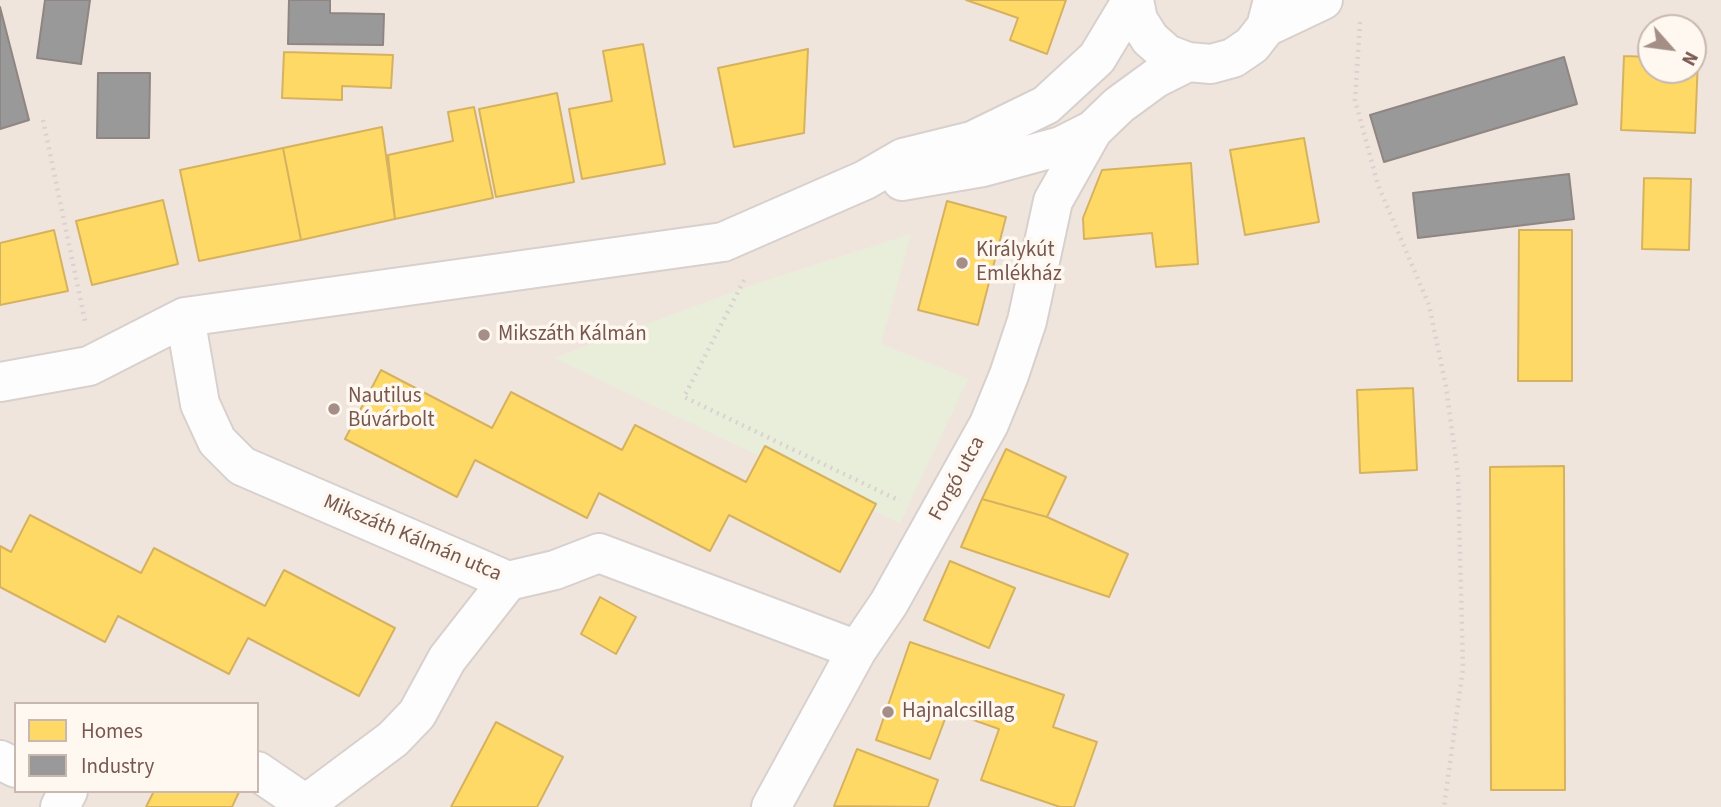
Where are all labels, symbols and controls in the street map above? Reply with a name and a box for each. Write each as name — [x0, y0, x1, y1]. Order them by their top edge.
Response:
north arrow — [1637, 14, 1707, 84]
text: N — [1674, 46, 1704, 70]
place label: Királykút Emlékház — [976, 238, 1062, 288]
marker: Királykút Emlékház — [954, 255, 970, 271]
place label: Mikszáth Kálmán — [498, 322, 647, 348]
marker: Mikszáth Kálmán — [476, 327, 492, 343]
place label: Nautilus Búvárbolt — [348, 384, 434, 434]
marker: Nautilus Búvárbolt — [326, 401, 342, 417]
street label: Forgó utca — [925, 432, 991, 526]
street label: Mikszáth Kálmán utca — [319, 490, 505, 588]
place label: Hajnalcsillag — [902, 699, 1014, 725]
legend — [14, 702, 259, 793]
marker: Hajnalcsillag — [880, 704, 896, 720]
text: Homes — [81, 716, 143, 746]
text: Industry — [81, 751, 154, 781]

